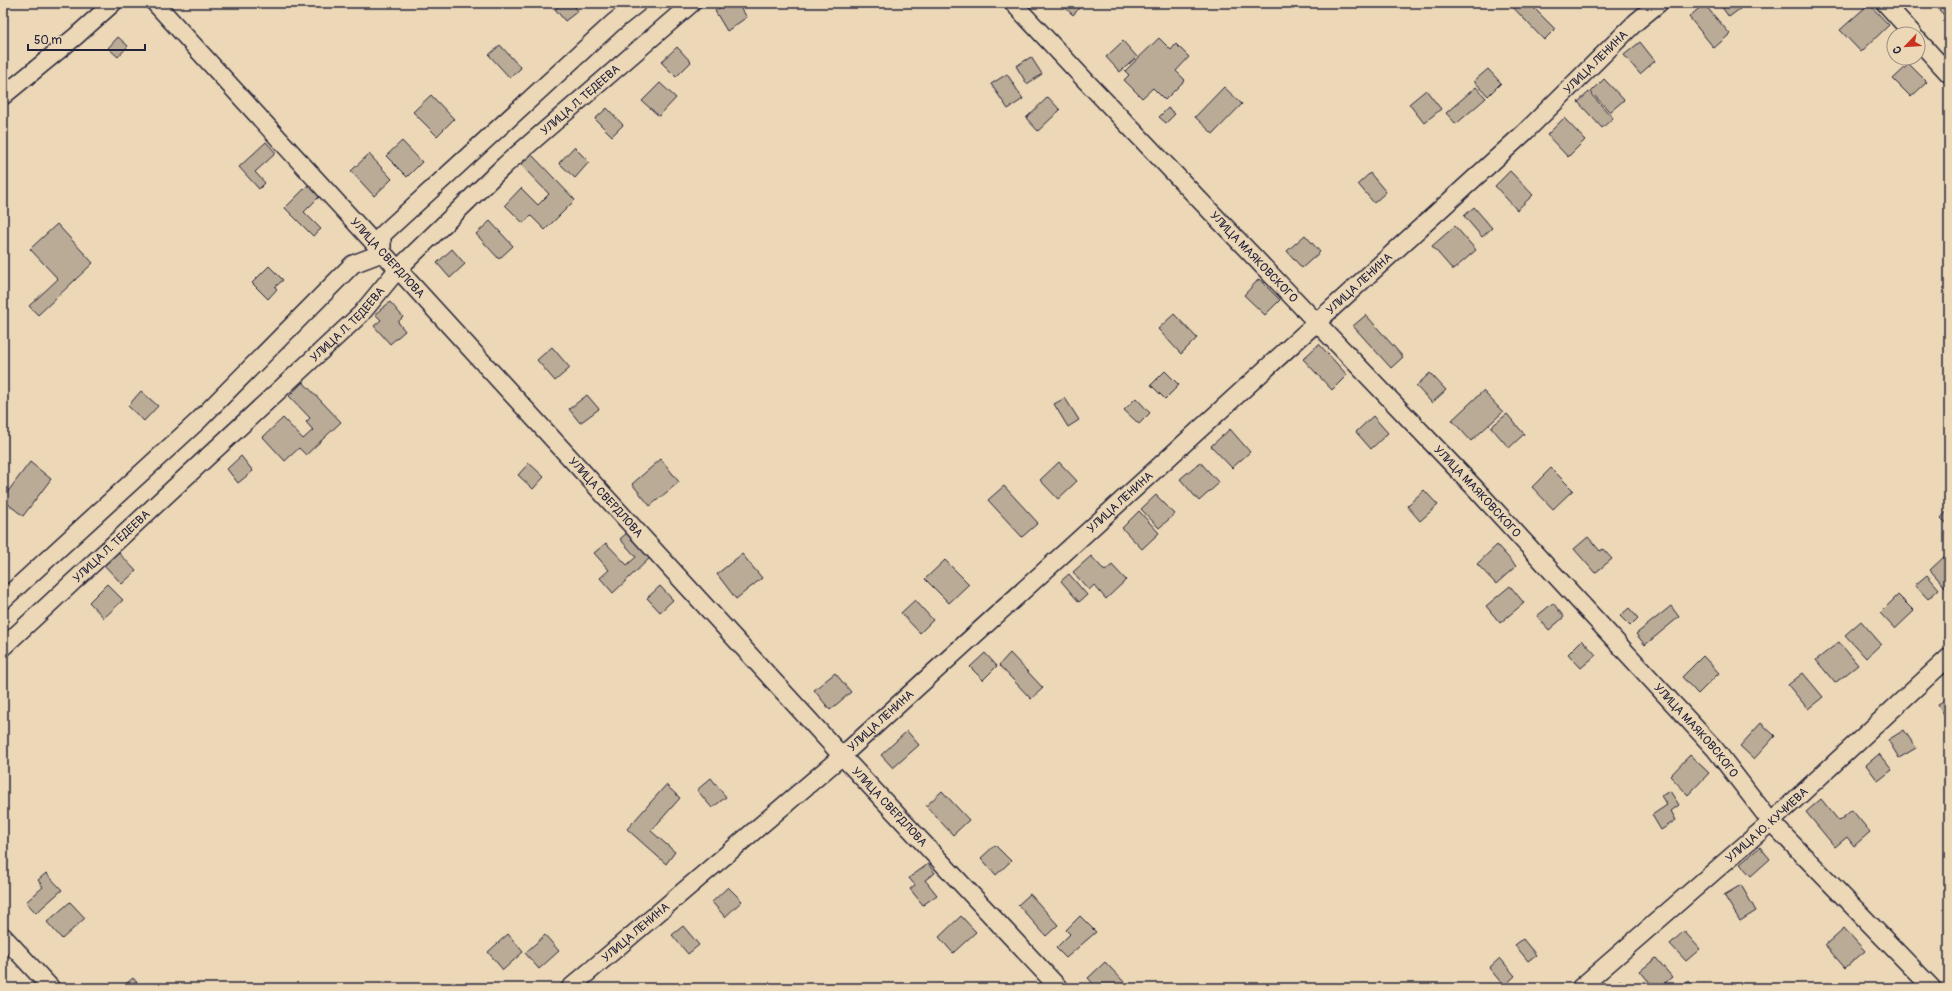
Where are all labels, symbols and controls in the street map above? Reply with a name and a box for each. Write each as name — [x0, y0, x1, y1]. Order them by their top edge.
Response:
scale bar — [28, 26, 145, 52]
north arrow — [1886, 26, 1926, 66]
street label: УЛИЦА ЛЕНИНА — [1560, 27, 1631, 97]
text: 50 m — [34, 33, 62, 48]
text: С — [1890, 44, 1905, 56]
street label: УЛИЦА Л. ТЕДЕЕВА — [537, 61, 623, 138]
street label: УЛИЦА МАЯКОВСКОГО — [1207, 208, 1301, 306]
street label: УЛИЦА СВЕРДЛОВА — [347, 215, 428, 301]
street label: УЛИЦА ЛЕНИНА — [1323, 249, 1395, 317]
street label: УЛИЦА Л. ТЕДЕЕВА — [307, 283, 388, 365]
street label: УЛИЦА МАЯКОВСКОГО — [1431, 442, 1524, 541]
street label: УЛИЦА СВЕРДЛОВА — [565, 454, 646, 541]
street label: УЛИЦА ЛЕНИНА — [1084, 468, 1156, 536]
street label: УЛИЦА Л. ТЕДЕЕВА — [70, 506, 153, 586]
street label: УЛИЦА МАЯКОВСКОГО — [1651, 680, 1742, 781]
street label: УЛИЦА ЛЕНИНА — [845, 687, 917, 755]
street label: УЛИЦА СВЕРДЛОВА — [849, 764, 931, 850]
street label: УЛИЦА Ю. КУЧИЕВА — [1722, 784, 1811, 866]
street label: УЛИЦА ЛЕНИНА — [599, 899, 672, 965]

